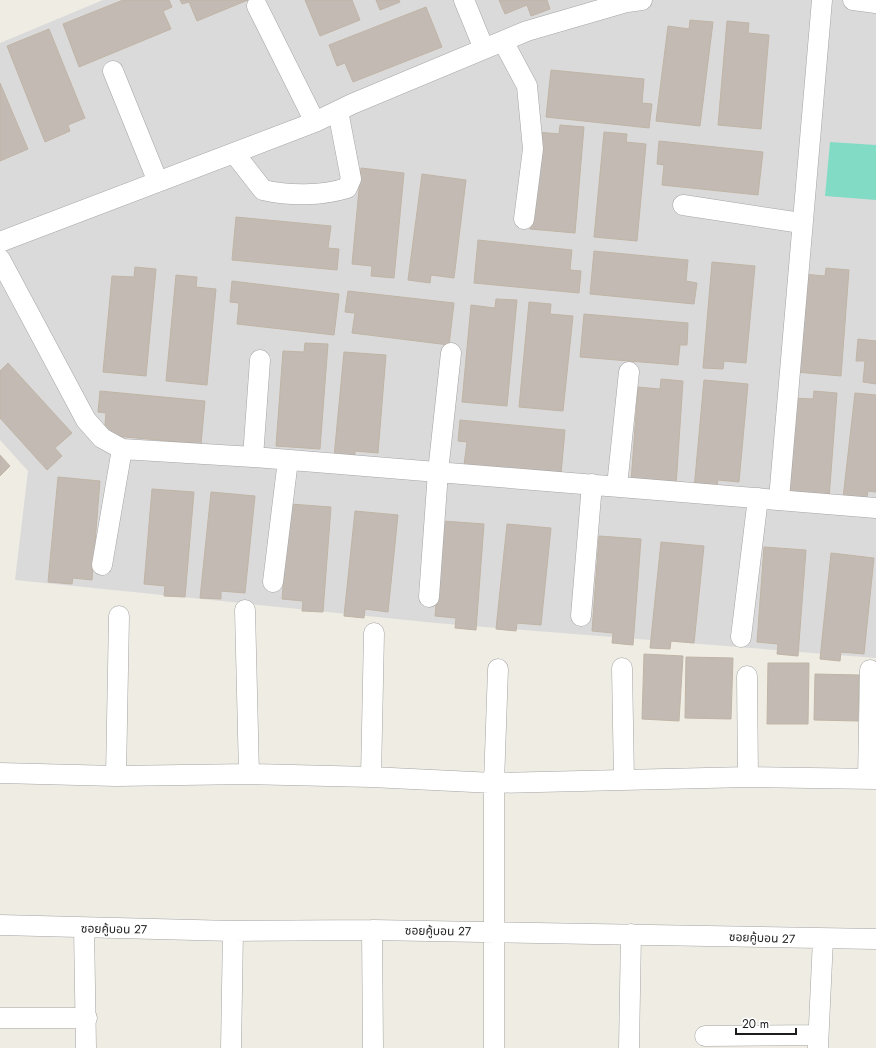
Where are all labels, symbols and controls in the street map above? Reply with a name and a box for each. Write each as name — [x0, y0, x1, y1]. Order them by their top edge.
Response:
street label: ซอยคู้บอน 27 — [81, 919, 148, 939]
street label: ซอยคู้บอน 27 — [405, 921, 472, 941]
street label: ซอยคู้บอน 27 — [729, 928, 796, 948]
scale bar — [736, 1010, 796, 1036]
text: 20 m — [742, 1015, 769, 1033]

